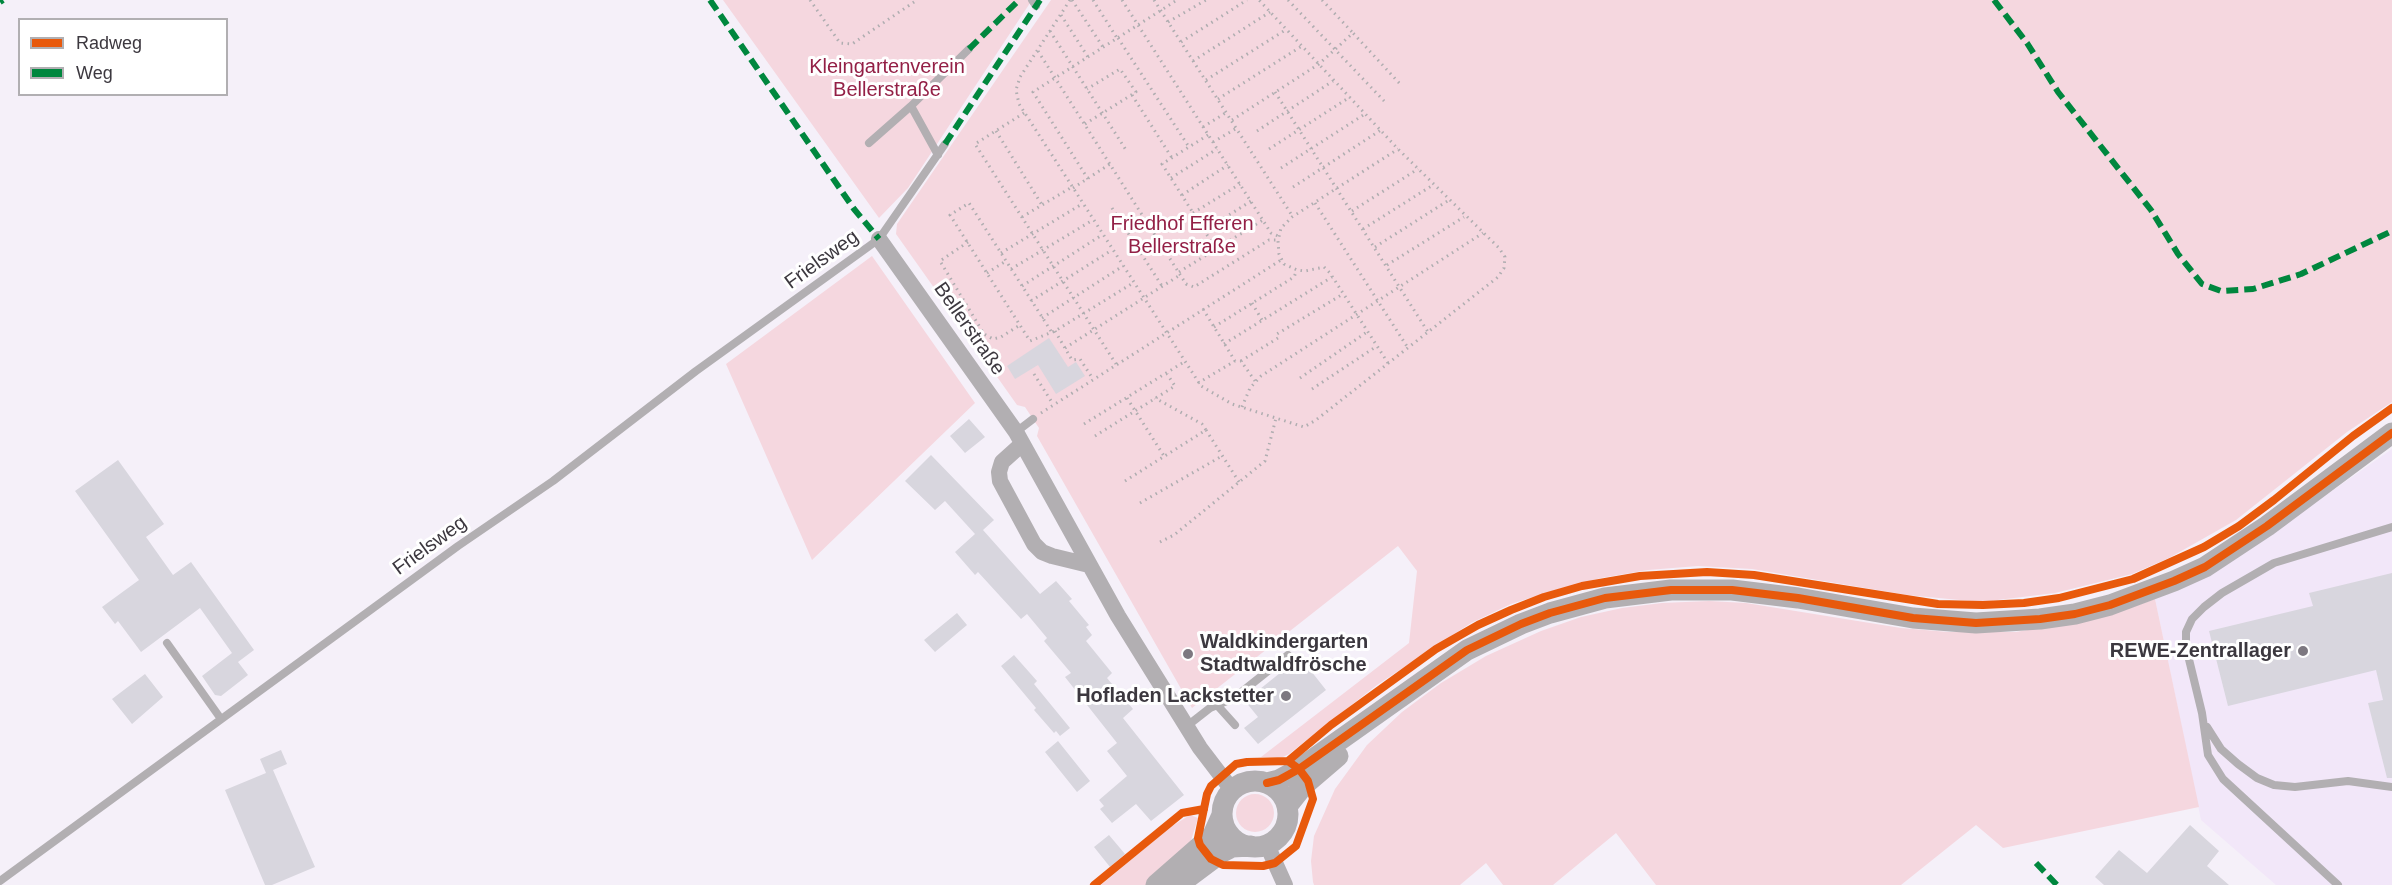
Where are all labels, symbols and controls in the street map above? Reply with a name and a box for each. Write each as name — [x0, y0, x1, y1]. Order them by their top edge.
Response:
legend — [18, 18, 228, 96]
text: Radweg — [76, 33, 142, 53]
park label: Kleingartenverein Bellerstraße — [809, 55, 965, 102]
text: Weg — [76, 63, 113, 83]
park label: Friedhof Efferen Bellerstraße — [1110, 212, 1254, 259]
street label: Frielsweg — [780, 225, 864, 295]
street label: Bellerstraße — [928, 278, 1010, 380]
street label: Frielsweg — [388, 511, 472, 581]
place label: Waldkindergarten Stadtwaldfrösche — [1200, 630, 1368, 677]
place label: REWE-Zentrallager — [2110, 639, 2291, 663]
marker: REWE-Zentrallager — [2296, 644, 2310, 658]
marker: Waldkindergarten Stadtwaldfrösche — [1181, 647, 1195, 661]
place label: Hofladen Lackstetter — [1076, 684, 1274, 708]
marker: Hofladen Lackstetter — [1279, 689, 1293, 703]

